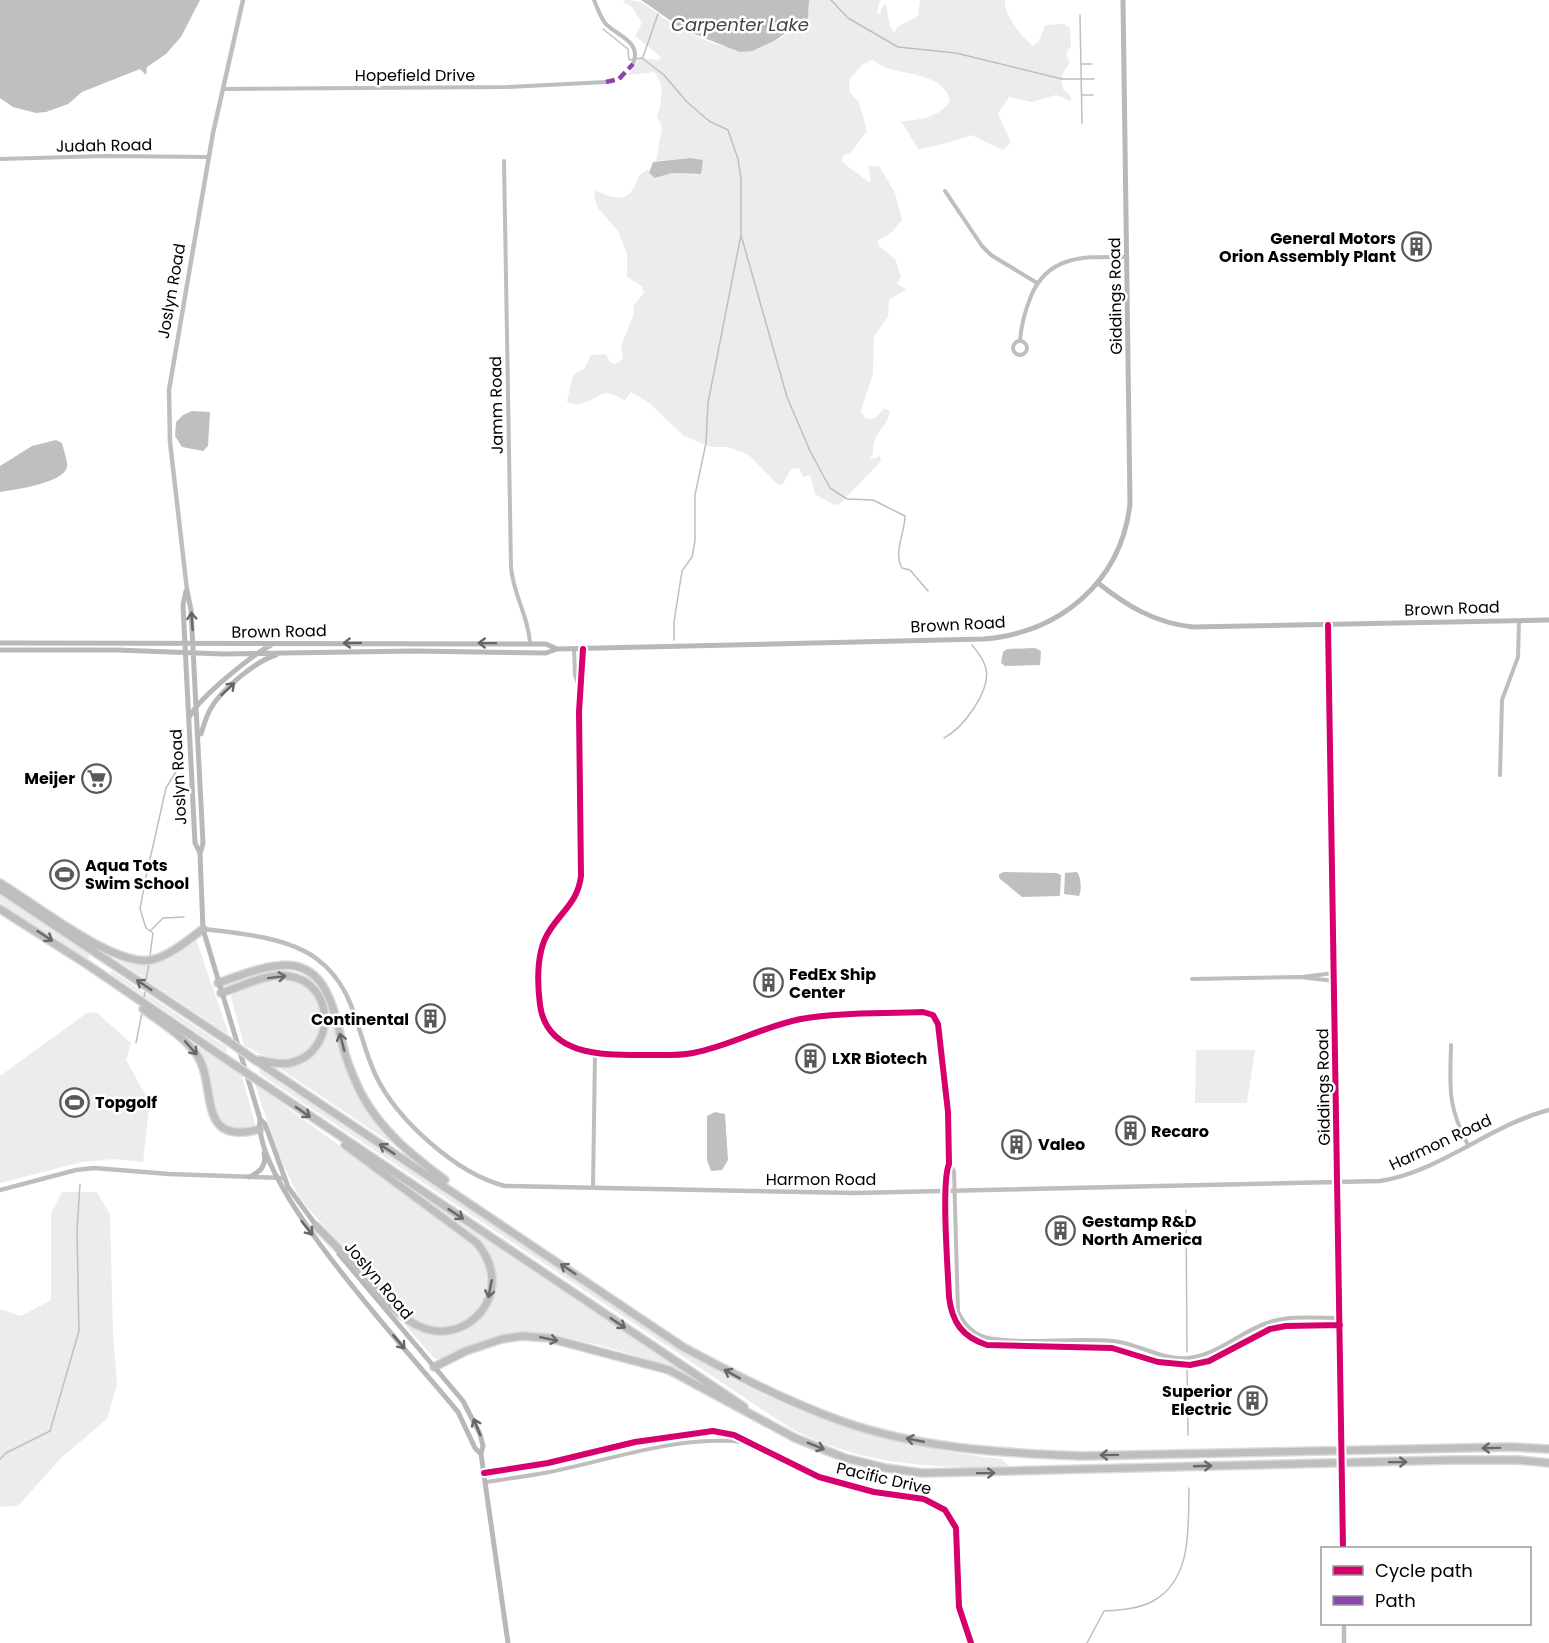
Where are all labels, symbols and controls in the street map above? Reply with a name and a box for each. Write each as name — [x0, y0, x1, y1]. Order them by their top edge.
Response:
water label: Carpenter Lake — [671, 12, 809, 37]
street label: Hopefield Drive — [355, 64, 475, 87]
street label: Judah Road — [56, 133, 152, 158]
place label: General Motors Orion Assembly Plant — [1219, 227, 1396, 268]
building icon: General Motors Orion Assembly Plant — [1401, 231, 1433, 263]
street label: Giddings Road — [1103, 237, 1128, 355]
street label: Joslyn Road — [152, 242, 191, 340]
street label: Jamm Road — [484, 356, 509, 454]
street label: Brown Road — [1404, 595, 1500, 622]
street label: Brown Road — [910, 611, 1006, 638]
one-way arrow — [186, 612, 197, 632]
street label: Brown Road — [231, 619, 327, 644]
one-way arrow — [342, 637, 362, 649]
one-way arrow — [478, 637, 498, 649]
one-way arrow — [220, 682, 235, 696]
street label: Joslyn Road — [164, 728, 192, 826]
supermarket icon: Meijer — [80, 762, 112, 794]
place label: Meijer — [24, 767, 75, 790]
place label: Aqua Tots Swim School — [85, 854, 189, 895]
sports icon: Aqua Tots Swim School — [48, 858, 80, 890]
one-way arrow — [36, 930, 53, 943]
place label: FedEx Ship Center — [789, 963, 876, 1004]
building icon: FedEx Ship Center — [752, 967, 784, 999]
one-way arrow — [267, 971, 286, 982]
one-way arrow — [136, 979, 153, 991]
building icon: Continental — [414, 1003, 446, 1035]
place label: Continental — [311, 1008, 409, 1031]
street label: Giddings Road — [1311, 1028, 1336, 1146]
one-way arrow — [335, 1032, 347, 1051]
one-way arrow — [184, 1041, 198, 1056]
building icon: LXR Biotech — [795, 1042, 827, 1074]
place label: LXR Biotech — [832, 1047, 927, 1070]
sports icon: Topgolf — [58, 1086, 90, 1118]
place label: Topgolf — [95, 1091, 157, 1114]
one-way arrow — [294, 1106, 310, 1118]
street label: Harmon Road — [1385, 1109, 1495, 1176]
building icon: Recaro — [1114, 1115, 1146, 1147]
place label: Recaro — [1151, 1120, 1209, 1143]
building icon: Valeo — [1001, 1128, 1033, 1160]
place label: Valeo — [1038, 1133, 1085, 1156]
one-way arrow — [379, 1142, 396, 1154]
street label: Harmon Road — [766, 1168, 876, 1191]
one-way arrow — [448, 1208, 464, 1220]
place label: Gestamp R&D North America — [1082, 1210, 1202, 1251]
building icon: Gestamp R&D North America — [1045, 1214, 1077, 1246]
one-way arrow — [301, 1220, 314, 1236]
street label: Joslyn Road — [339, 1236, 418, 1325]
one-way arrow — [560, 1263, 577, 1275]
one-way arrow — [484, 1279, 495, 1298]
one-way arrow — [610, 1317, 626, 1329]
one-way arrow — [540, 1333, 559, 1345]
one-way arrow — [393, 1334, 406, 1350]
one-way arrow — [724, 1368, 741, 1380]
place label: Superior Electric — [1162, 1380, 1232, 1421]
building icon: Superior Electric — [1237, 1384, 1269, 1416]
one-way arrow — [471, 1418, 482, 1437]
one-way arrow — [905, 1434, 925, 1445]
one-way arrow — [806, 1441, 825, 1452]
one-way arrow — [1481, 1442, 1501, 1453]
one-way arrow — [1099, 1449, 1119, 1461]
street label: Pacific Drive — [834, 1456, 934, 1501]
one-way arrow — [1387, 1456, 1407, 1467]
one-way arrow — [1192, 1461, 1212, 1472]
one-way arrow — [976, 1467, 995, 1479]
legend — [1321, 1547, 1531, 1625]
text: Cycle path — [1375, 1558, 1473, 1583]
text: Path — [1375, 1588, 1416, 1613]

